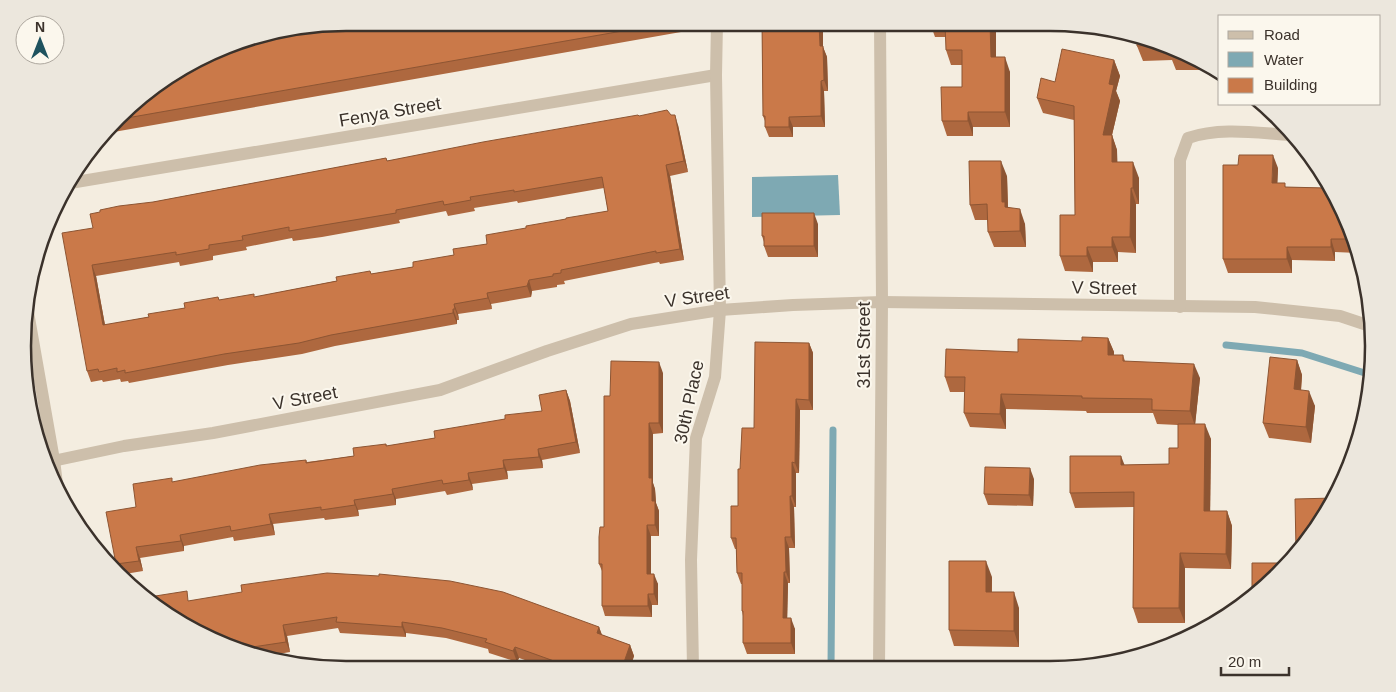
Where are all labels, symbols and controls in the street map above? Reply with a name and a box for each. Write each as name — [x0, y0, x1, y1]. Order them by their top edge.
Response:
north arrow — [15, 15, 65, 65]
legend — [1218, 15, 1381, 105]
text: N — [35, 19, 45, 35]
text: Road — [1264, 26, 1300, 43]
text: Water — [1264, 51, 1303, 68]
text: Building — [1264, 76, 1317, 93]
street label: Fenya Street — [338, 93, 442, 131]
street label: V Street — [1071, 277, 1137, 299]
street label: V Street — [663, 283, 731, 311]
street label: 31st Street — [854, 301, 874, 389]
street label: 30th Place — [670, 358, 708, 446]
street label: V Street — [271, 382, 339, 414]
scale bar — [1221, 644, 1288, 676]
text: 20 m — [1228, 653, 1261, 670]

